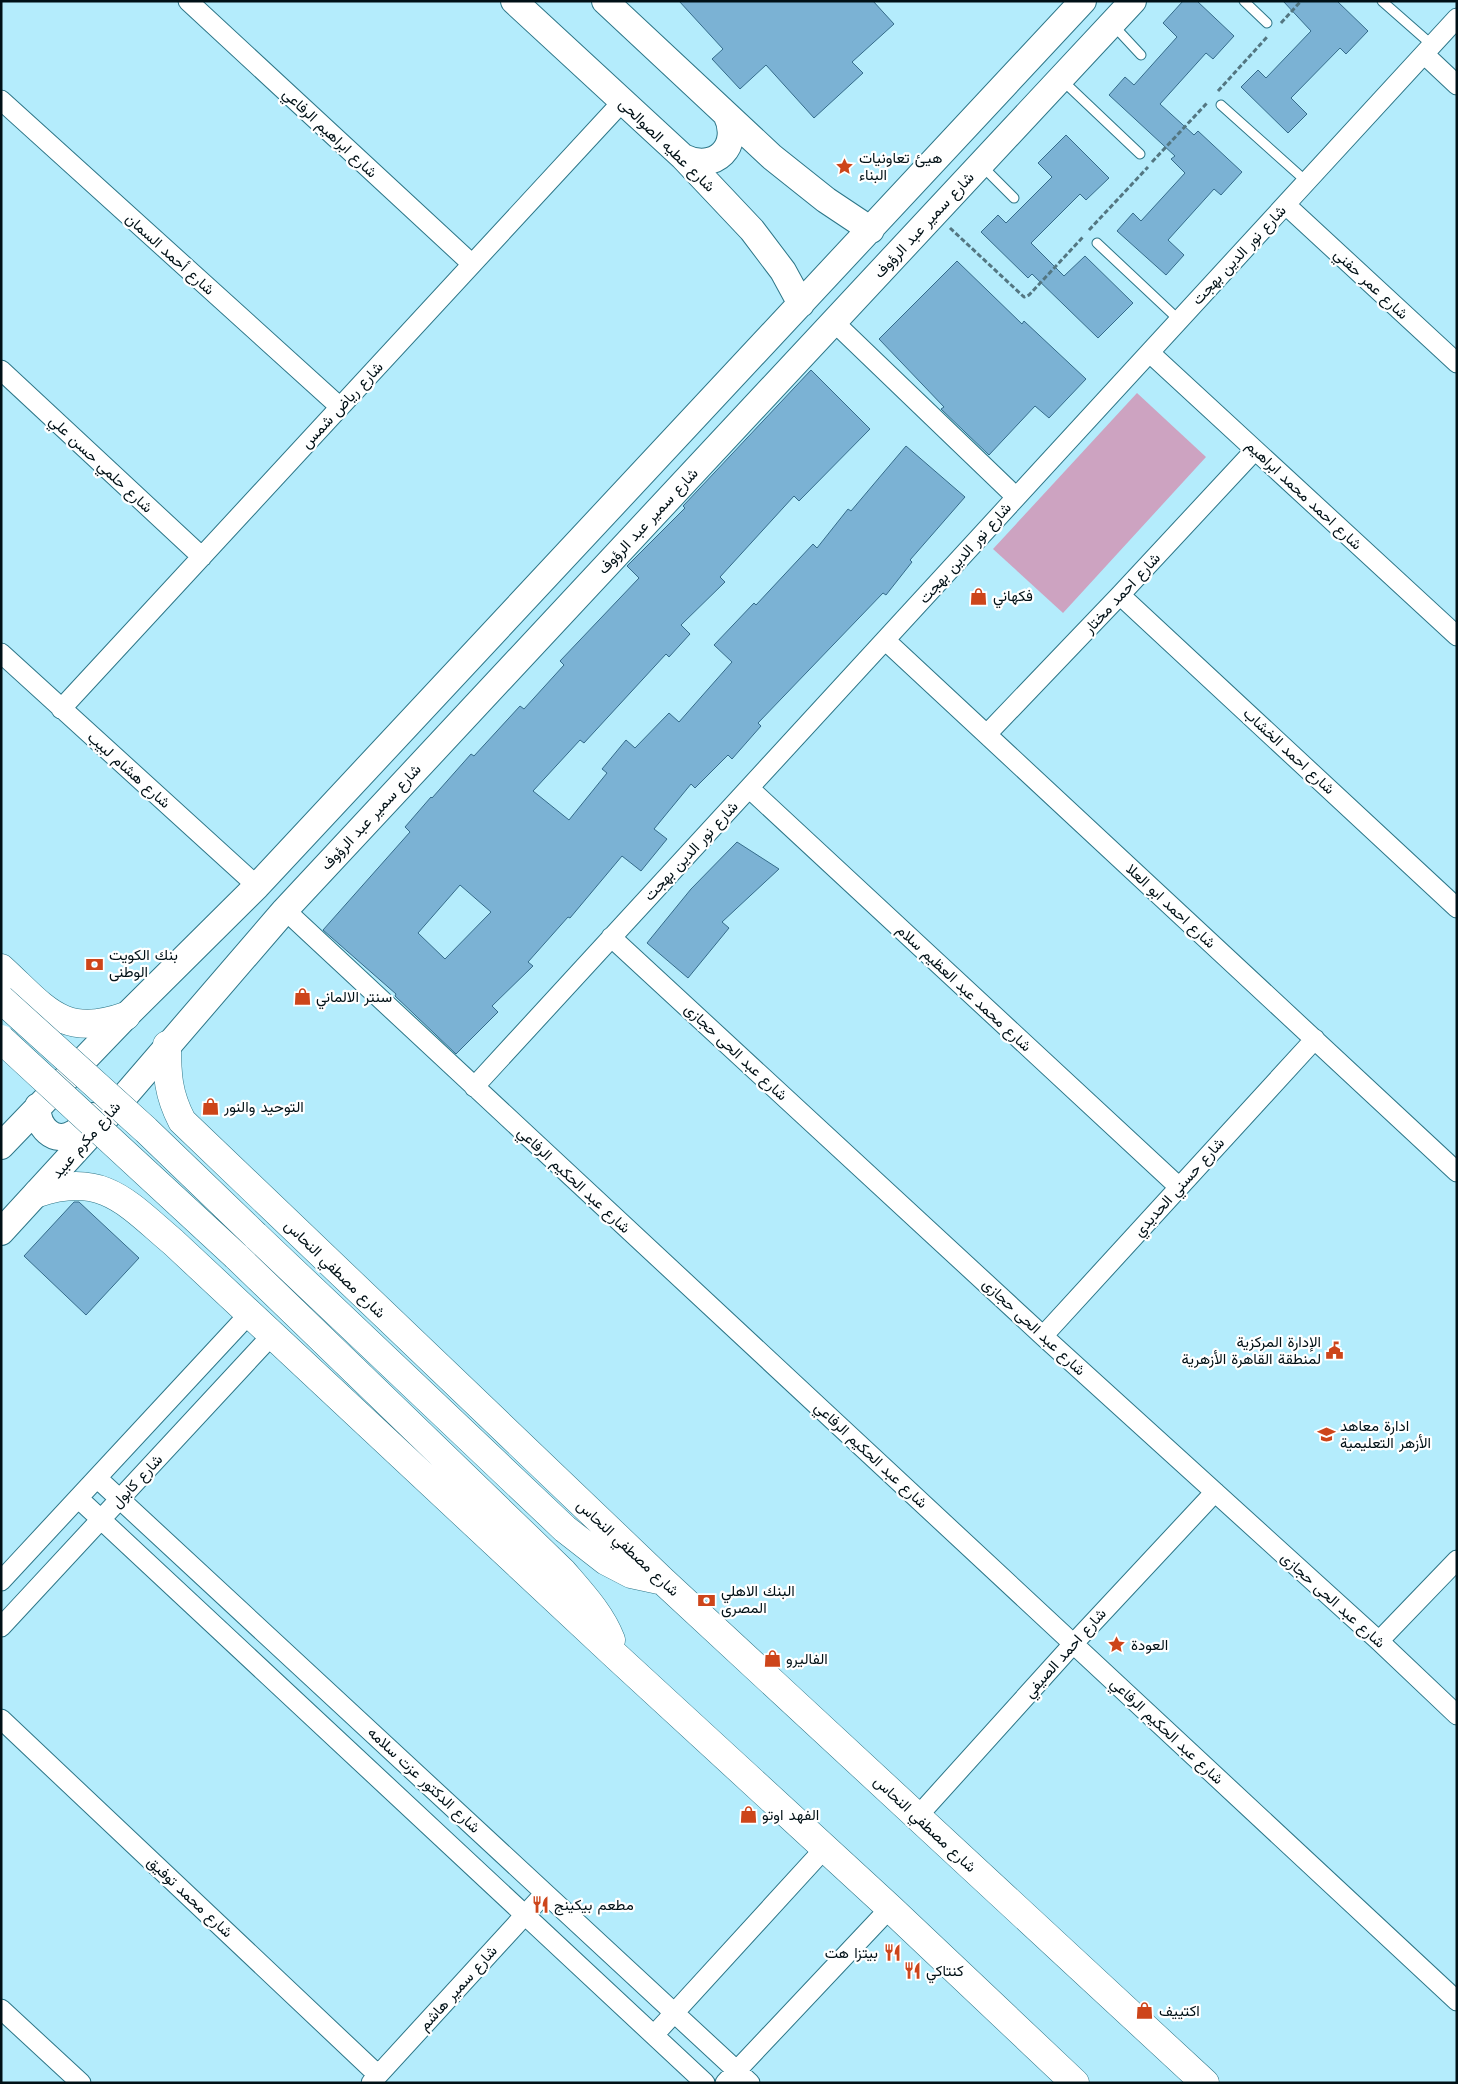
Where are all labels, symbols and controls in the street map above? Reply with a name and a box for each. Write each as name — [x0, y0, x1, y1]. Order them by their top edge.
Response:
street label: شارع ابراهيم الرفاعي — [276, 85, 381, 185]
street label: شارع عطيه الصوالحى — [614, 95, 719, 197]
place label: هيئ تعاونيات البناء — [859, 149, 942, 184]
place icon: هيئ تعاونيات البناء — [835, 157, 855, 177]
street label: شارع سمير عبد الرؤوف — [870, 168, 979, 283]
street label: شارع نور الدين بهجت — [1188, 201, 1291, 310]
street label: شارع أحمد السمان — [120, 209, 218, 300]
street label: شارع عمر حفني — [1327, 245, 1412, 326]
street label: شارع رياض شمس — [297, 358, 388, 453]
street label: شارع حلمي حسن علي — [43, 411, 157, 520]
street label: شارع احمد محمد ابراهيم — [1241, 437, 1366, 555]
street label: شارع سمير عبد الرؤوف — [594, 464, 703, 579]
street label: شارع نور الدين بهجت — [915, 499, 1017, 608]
street label: شارع احمد مختار — [1079, 549, 1165, 639]
shop icon: فكهاني — [969, 586, 989, 606]
place label: فكهاني — [993, 587, 1033, 609]
street label: شارع احمد الخشاب — [1238, 704, 1338, 799]
street label: شارع هشام لبيب — [83, 728, 174, 813]
street label: شارع سمير عبد الرؤوف — [317, 760, 426, 875]
street label: شارع نور الدين بهجت — [640, 797, 743, 906]
street label: شارع احمد ابو العلا — [1121, 860, 1220, 954]
street label: شارع محمد عبد العظيم سلام — [892, 921, 1035, 1057]
place label: بنك الكويت الوطنى — [109, 946, 178, 982]
bank icon: بنك الكويت الوطنى — [85, 954, 105, 974]
shop icon: سنتر الالماني — [292, 987, 312, 1007]
place label: سنتر الالماني — [316, 988, 392, 1010]
street label: شارع عبد الحى حجازى — [679, 1000, 791, 1106]
shop icon: التوحيد والنور — [200, 1097, 220, 1117]
street label: شارع مكرم عبيد — [48, 1098, 126, 1183]
place label: التوحيد والنور — [223, 1098, 304, 1116]
street label: شارع عبد الحكيم الرفاعي — [511, 1123, 634, 1240]
street label: شارع حسني الحديدي — [1130, 1134, 1231, 1243]
street label: شارع مصطفي النحاس — [278, 1216, 389, 1325]
street label: شارع عبد الحى حجازى — [977, 1275, 1089, 1381]
place label: الإدارة المركزية لمنطقة القاهرة الأزهرية — [1182, 1333, 1321, 1368]
public building icon: الإدارة المركزية لمنطقة القاهرة الأزهرية — [1325, 1341, 1345, 1361]
street label: شارع عبد الحكيم الرفاعي — [808, 1398, 931, 1515]
place label: ادارة معاهد الأزهر التعليمية — [1340, 1417, 1431, 1452]
school or university icon: ادارة معاهد الأزهر التعليمية — [1316, 1425, 1336, 1445]
street label: شارع كابول — [108, 1450, 168, 1513]
street label: شارع مصطفي النحاس — [570, 1496, 683, 1603]
street label: شارع عبد الحى حجازى — [1276, 1548, 1389, 1653]
place label: البنك الاهلي المصرى — [721, 1582, 795, 1618]
bank icon: البنك الاهلي المصرى — [697, 1590, 717, 1610]
street label: شارع احمد الصيفي — [1020, 1605, 1113, 1704]
place icon: العودة — [1107, 1635, 1127, 1655]
place label: العودة — [1131, 1636, 1168, 1654]
shop icon: الفاليرو — [762, 1649, 782, 1669]
place label: الفاليرو — [786, 1650, 828, 1668]
street label: شارع عبد الحكيم الرفاعي — [1104, 1674, 1227, 1791]
street label: شارع الدكتور عزت سلامه — [363, 1723, 484, 1838]
street label: شارع مصطفي النحاس — [867, 1772, 980, 1879]
shop icon: الفهد اوتو — [738, 1805, 758, 1825]
place label: الفهد اوتو — [762, 1806, 819, 1824]
street label: شارع محمد توفيق — [142, 1853, 237, 1943]
restaurant icon: مطعم بيكينج — [530, 1895, 550, 1915]
place label: مطعم بيكينج — [554, 1896, 634, 1916]
street label: شارع سمير هاشم — [415, 1942, 503, 2036]
restaurant icon: بيتزا هت — [882, 1943, 902, 1963]
place label: بيتزا هت — [825, 1944, 878, 1962]
restaurant icon: كنتاكي — [902, 1961, 922, 1981]
place label: كنتاكي — [926, 1962, 964, 1984]
shop icon: اكتييف — [1135, 2001, 1155, 2021]
place label: اكتييف — [1159, 2002, 1200, 2020]

